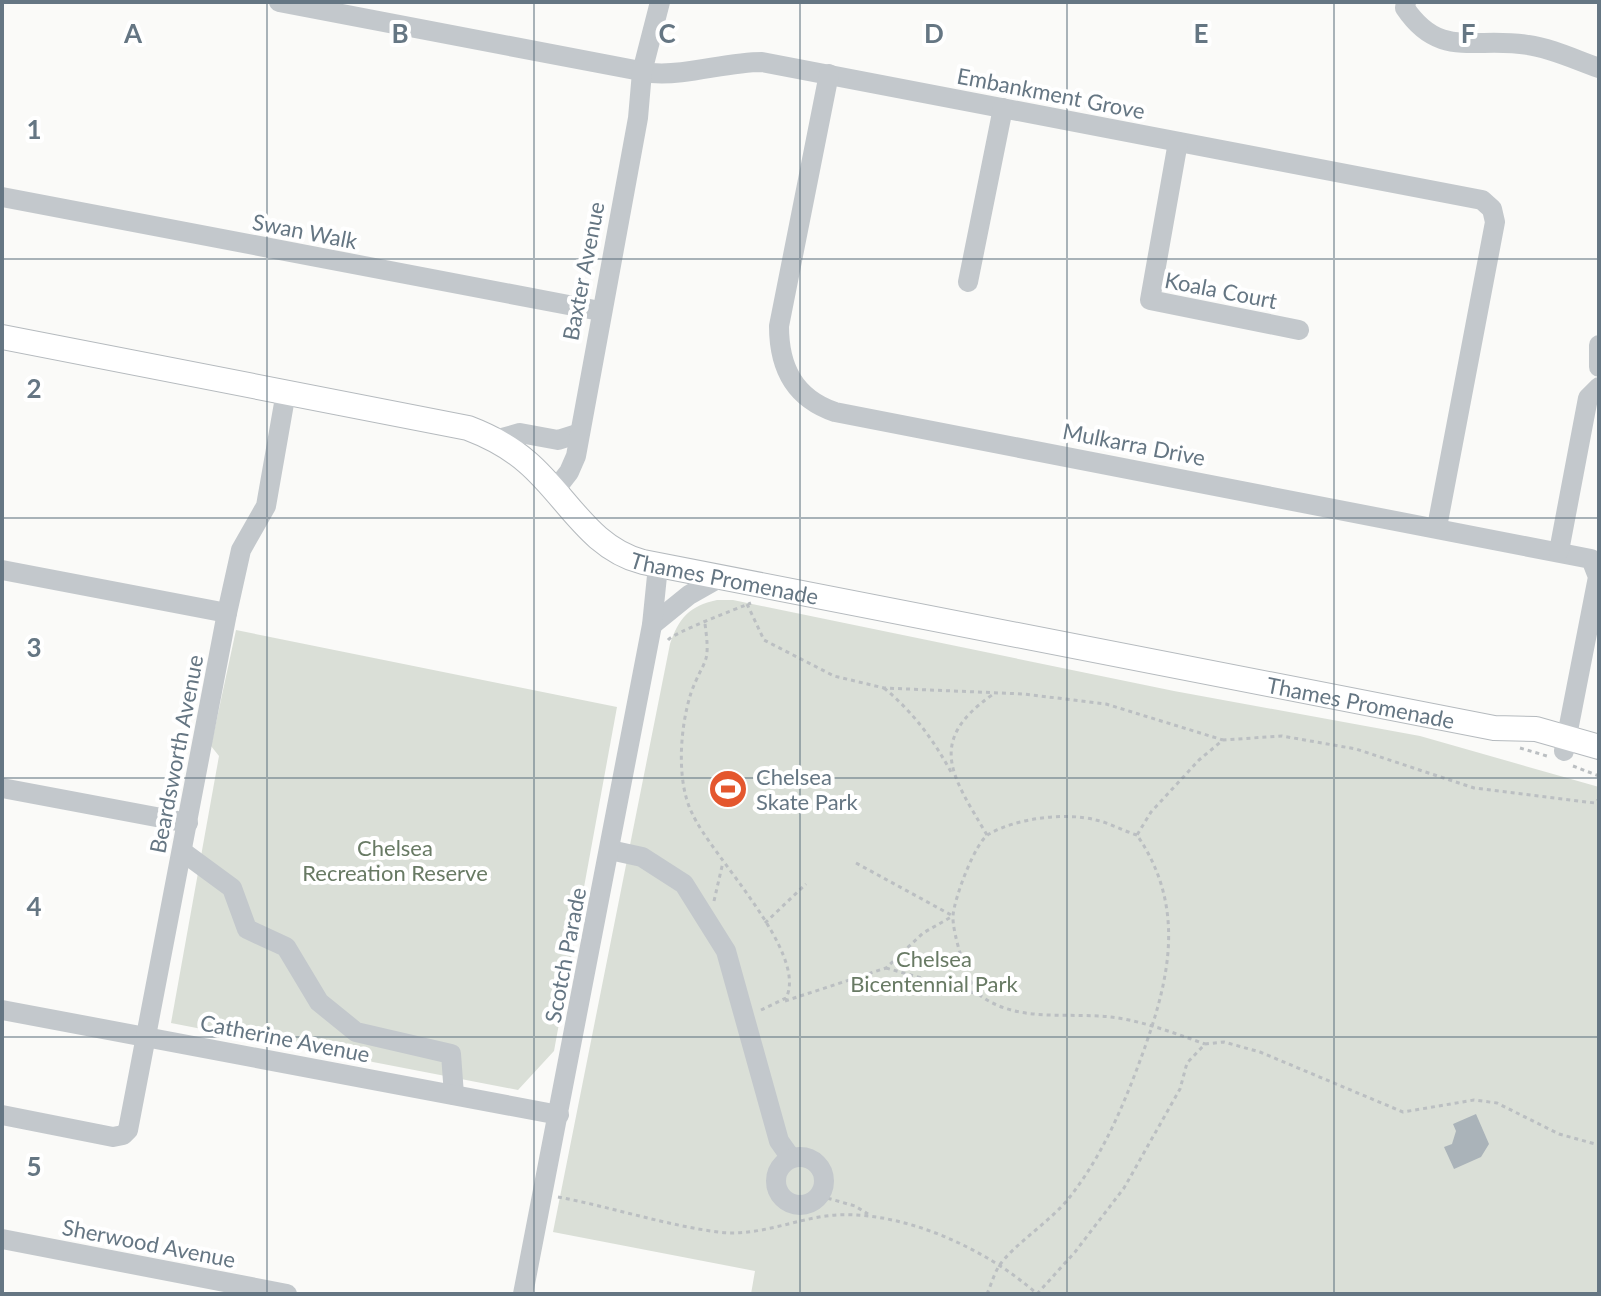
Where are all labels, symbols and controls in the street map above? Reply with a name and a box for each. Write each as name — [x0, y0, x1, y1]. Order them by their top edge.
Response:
text: A — [123, 17, 143, 49]
text: B — [391, 17, 409, 49]
text: C — [658, 17, 676, 49]
text: D — [924, 17, 944, 49]
text: E — [1194, 17, 1208, 49]
text: F — [1461, 17, 1475, 49]
street label: Embankment Grove — [955, 62, 1147, 124]
text: 1 — [26, 113, 42, 145]
street label: Baxter Avenue — [556, 199, 610, 343]
street label: Swan Walk — [250, 208, 360, 255]
street label: Koala Court — [1162, 266, 1280, 314]
text: 2 — [26, 372, 42, 404]
street label: Mulkarra Drive — [1060, 417, 1208, 471]
street label: Thames Promenade — [627, 546, 821, 609]
text: 3 — [26, 631, 42, 663]
street label: Beardsworth Avenue — [144, 653, 208, 855]
street label: Thames Promenade — [1265, 670, 1457, 734]
place label: Chelsea Skate Park — [756, 763, 859, 815]
sports icon: Chelsea Skate Park — [707, 768, 749, 810]
park label: Chelsea Recreation Reserve — [302, 834, 488, 886]
street label: Scotch Parade — [539, 885, 591, 1025]
text: 4 — [26, 890, 42, 922]
park label: Chelsea Bicentennial Park — [850, 945, 1018, 997]
street label: Catherine Avenue — [198, 1008, 372, 1068]
text: 5 — [26, 1150, 42, 1182]
street label: Sherwood Avenue — [60, 1213, 238, 1273]

